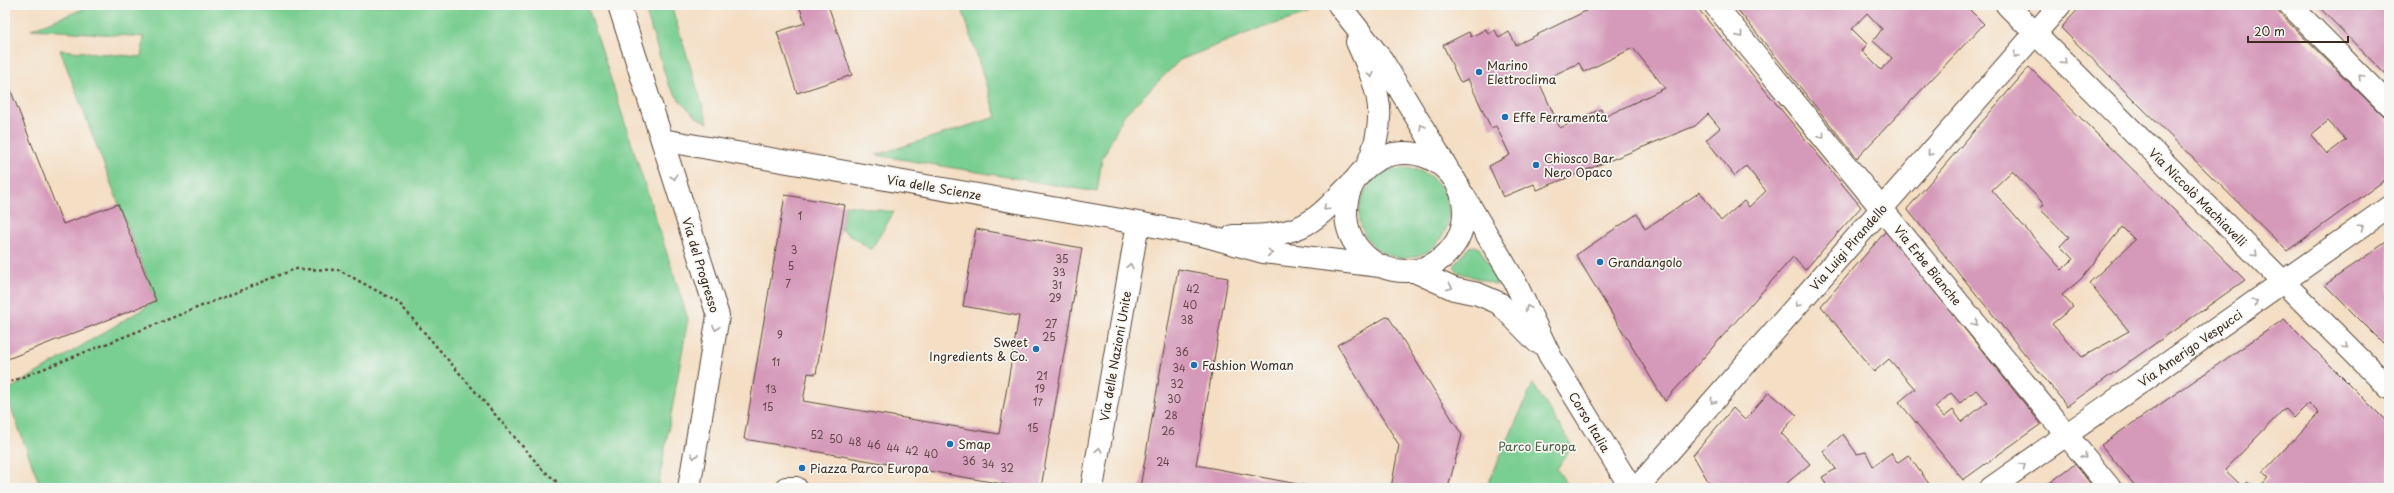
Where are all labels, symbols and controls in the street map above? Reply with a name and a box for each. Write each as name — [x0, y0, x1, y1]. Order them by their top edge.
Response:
scale bar — [2248, 18, 2348, 44]
text: 20 m — [2254, 22, 2285, 40]
one-way arrow — [1735, 31, 1742, 38]
one-way arrow — [2013, 51, 2020, 58]
place label: Marino Elettroclima — [1487, 56, 1557, 88]
one-way arrow — [2059, 57, 2067, 65]
marker: Marino Elettroclima — [1474, 67, 1484, 77]
one-way arrow — [1366, 72, 1374, 78]
one-way arrow — [2359, 74, 2366, 82]
place label: Effe Ferramenta — [1513, 108, 1608, 126]
marker: Effe Ferramenta — [1500, 112, 1510, 122]
one-way arrow — [1420, 124, 1427, 131]
one-way arrow — [1817, 131, 1824, 138]
street label: Via Niccolò Machiavelli — [2145, 144, 2251, 250]
place label: Chiosco Bar Nero Opaco — [1544, 149, 1614, 181]
one-way arrow — [1928, 149, 1935, 156]
marker: Chiosco Bar Nero Opaco — [1531, 160, 1541, 170]
street label: Via delle Scienze — [885, 170, 983, 204]
one-way arrow — [669, 173, 678, 180]
street label: Via Luigi Pirandello — [1805, 199, 1891, 294]
one-way arrow — [1323, 203, 1331, 210]
house number: 1 — [798, 208, 802, 223]
street label: Via del Progresso — [678, 215, 724, 315]
street label: Via Erbe Bianche — [1890, 221, 1966, 309]
one-way arrow — [2357, 224, 2364, 232]
house number: 3 — [791, 242, 797, 257]
one-way arrow — [1267, 249, 1273, 258]
one-way arrow — [2250, 249, 2258, 257]
house number: 35 — [1056, 251, 1068, 266]
place label: Grandangolo — [1608, 253, 1683, 271]
marker: Grandangolo — [1595, 257, 1605, 267]
house number: 5 — [788, 258, 794, 273]
one-way arrow — [1125, 263, 1134, 269]
house number: 33 — [1052, 264, 1066, 279]
house number: 7 — [785, 276, 791, 291]
house number: 31 — [1052, 277, 1062, 292]
house number: 42 — [1186, 281, 1200, 296]
one-way arrow — [1446, 282, 1453, 290]
street label: Via delle Nazioni Unite — [1095, 289, 1135, 423]
house number: 29 — [1049, 290, 1062, 305]
house number: 40 — [1183, 297, 1197, 312]
one-way arrow — [1796, 299, 1803, 306]
one-way arrow — [2251, 299, 2258, 307]
one-way arrow — [1525, 304, 1533, 312]
street label: Via Amerigo Vespucci — [2134, 305, 2246, 391]
house number: 38 — [1181, 312, 1193, 327]
house number: 27 — [1045, 316, 1058, 331]
one-way arrow — [1970, 319, 1977, 326]
one-way arrow — [712, 325, 720, 331]
house number: 9 — [777, 327, 783, 342]
house number: 25 — [1042, 329, 1056, 344]
place label: Sweet Ingredients & Co. — [929, 333, 1028, 365]
one-way arrow — [2342, 341, 2349, 349]
marker: Sweet Ingredients & Co. — [1031, 344, 1041, 354]
house number: 36 — [1175, 344, 1189, 359]
house number: 11 — [772, 354, 780, 369]
place label: Fashion Woman — [1202, 356, 1294, 374]
house number: 34 — [1172, 360, 1186, 375]
marker: Fashion Woman — [1189, 360, 1199, 370]
house number: 21 — [1036, 368, 1048, 383]
house number: 32 — [1170, 376, 1184, 391]
house number: 13 — [765, 381, 777, 396]
house number: 19 — [1035, 381, 1045, 396]
street label: Corso Italia — [1565, 388, 1615, 456]
house number: 30 — [1167, 391, 1181, 406]
house number: 17 — [1033, 394, 1044, 409]
one-way arrow — [1710, 397, 1717, 404]
house number: 15 — [763, 399, 773, 414]
house number: 28 — [1164, 407, 1178, 422]
house number: 15 — [1028, 420, 1038, 435]
house number: 26 — [1161, 423, 1175, 438]
house number: 52 — [810, 427, 824, 442]
house number: 50 — [829, 431, 843, 446]
house number: 48 — [849, 434, 861, 449]
place label: Smap — [958, 435, 991, 453]
house number: 46 — [867, 437, 881, 452]
park label: Parco Europa — [1498, 437, 1576, 455]
marker: Smap — [945, 439, 955, 449]
house number: 44 — [886, 440, 900, 455]
house number: 42 — [905, 443, 919, 458]
house number: 40 — [924, 446, 938, 461]
one-way arrow — [1094, 446, 1102, 453]
one-way arrow — [2079, 452, 2086, 459]
one-way arrow — [690, 453, 699, 460]
house number: 36 — [962, 453, 976, 468]
house number: 24 — [1156, 454, 1170, 469]
house number: 34 — [981, 456, 995, 471]
place label: Piazza Parco Europa — [810, 459, 929, 477]
house number: 32 — [1000, 460, 1014, 475]
marker: Piazza Parco Europa — [797, 463, 807, 473]
one-way arrow — [2019, 463, 2026, 470]

